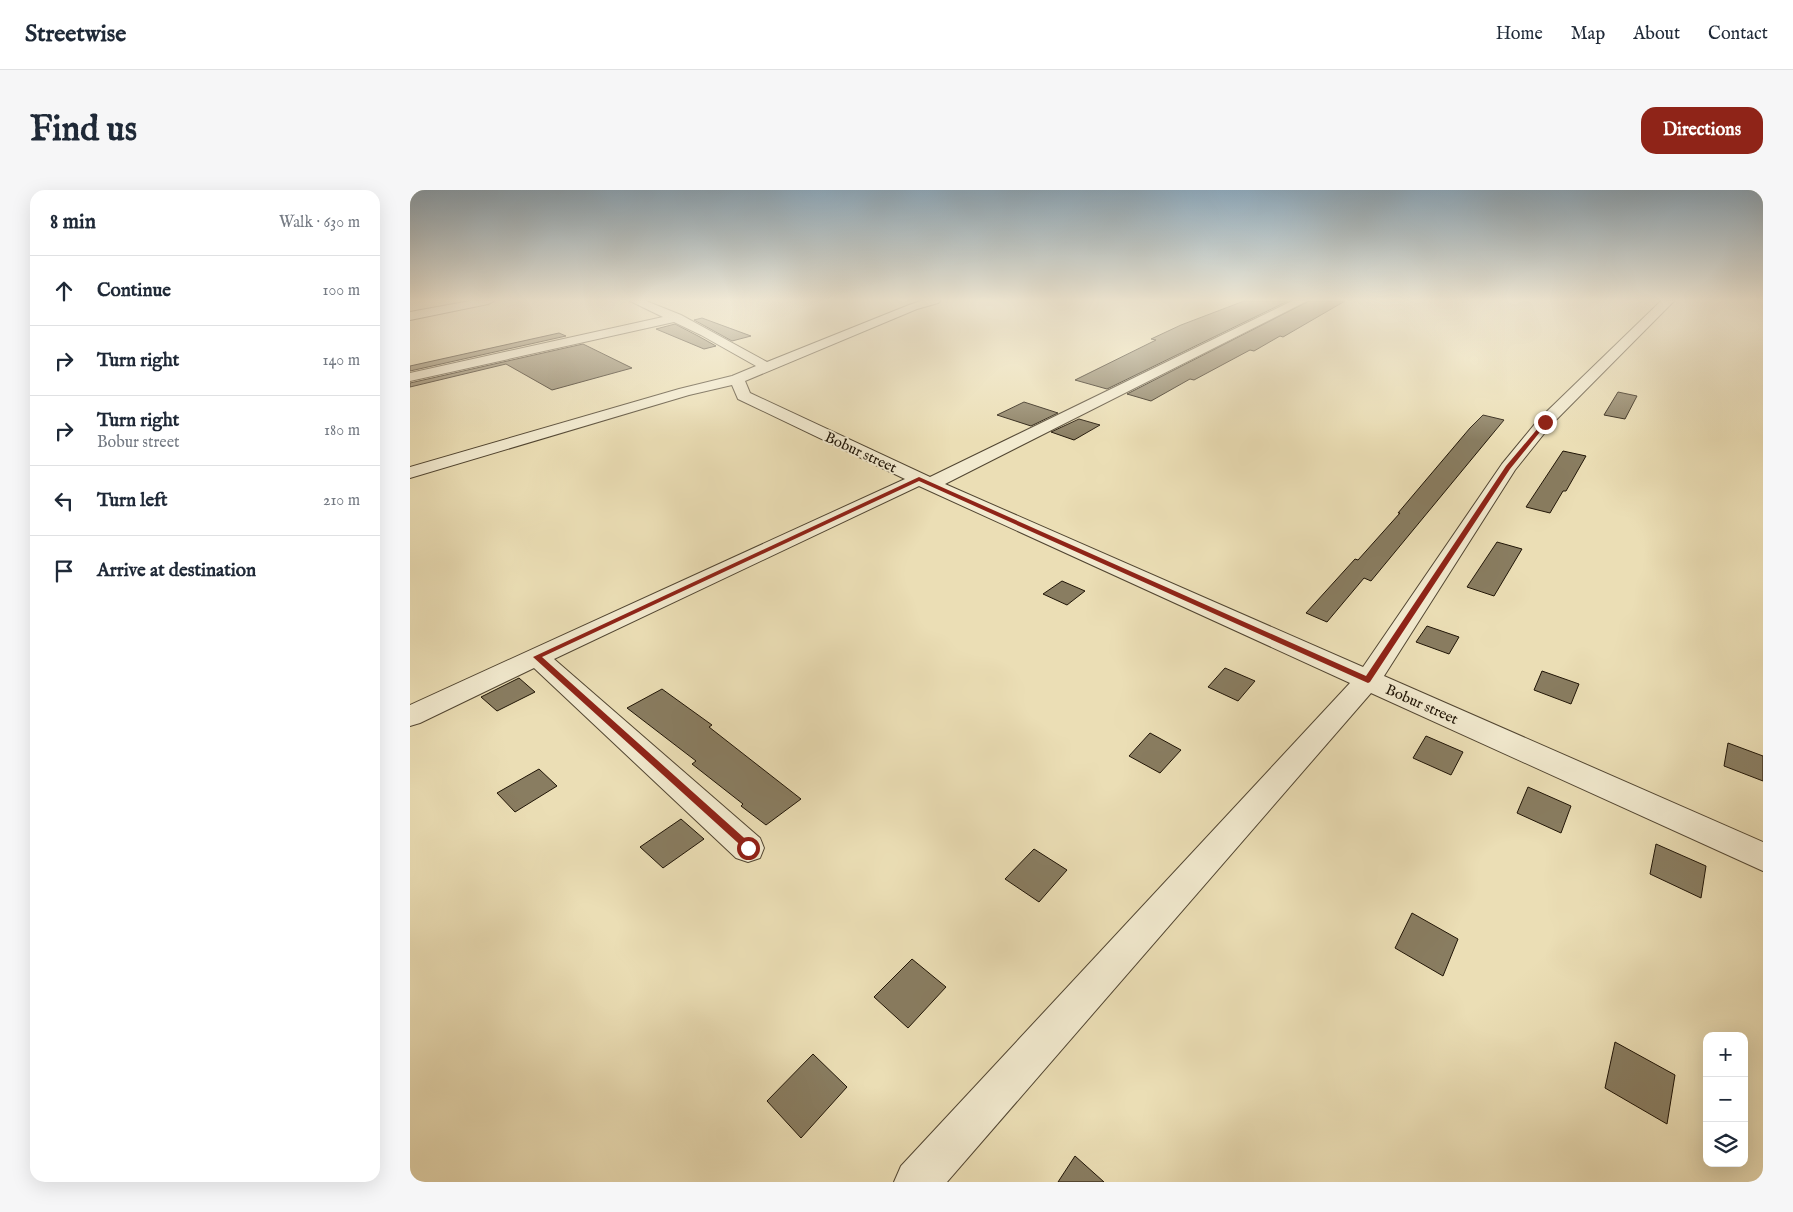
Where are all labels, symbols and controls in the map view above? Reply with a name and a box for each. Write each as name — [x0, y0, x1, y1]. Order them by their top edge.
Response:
text: Streetwise — [25, 19, 126, 50]
text: Home — [1496, 23, 1543, 46]
text: Map — [1571, 23, 1605, 46]
text: About — [1633, 23, 1680, 46]
text: Contact — [1708, 23, 1768, 46]
button: Directions — [1641, 107, 1763, 154]
text: Find us — [30, 108, 137, 153]
text: 8 min — [50, 209, 96, 236]
text: Walk · 630 m — [279, 213, 360, 233]
icon: ahead — [50, 277, 78, 305]
text: Continue — [97, 279, 171, 303]
text: 100 m — [323, 281, 360, 301]
icon: right — [50, 347, 78, 375]
text: Turn right — [97, 349, 179, 373]
text: 140 m — [322, 351, 360, 371]
text: Turn right — [97, 409, 179, 433]
route end — [1534, 411, 1557, 434]
icon: right — [50, 417, 78, 445]
text: 180 m — [324, 421, 360, 441]
street label: Bobur street — [822, 427, 900, 477]
text: Bobur street — [97, 433, 180, 453]
icon: left — [50, 487, 78, 515]
text: Turn left — [97, 489, 168, 513]
text: 210 m — [323, 491, 360, 511]
icon: arrive — [50, 557, 78, 585]
text: Arrive at destination — [97, 559, 256, 583]
street label: Bobur street — [1383, 680, 1461, 729]
route start — [737, 837, 760, 860]
map controls — [1703, 1032, 1748, 1167]
button: + — [1703, 1032, 1748, 1077]
button: − — [1703, 1077, 1748, 1122]
button: layers — [1703, 1122, 1748, 1167]

